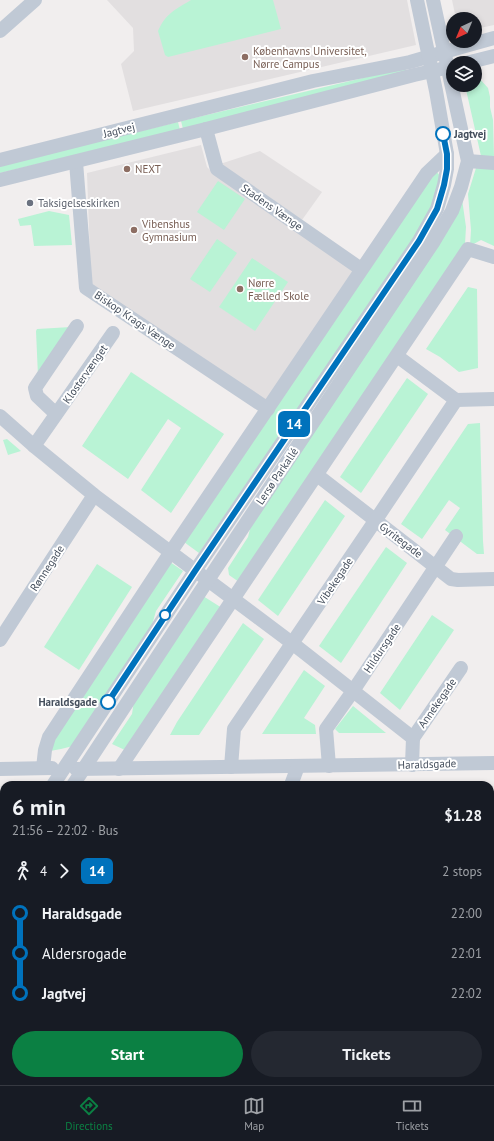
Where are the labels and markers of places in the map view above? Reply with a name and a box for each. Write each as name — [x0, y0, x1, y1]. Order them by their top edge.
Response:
place label: Københavns Universitet, Nørre Campus — [253, 44, 367, 71]
marker: Københavns Universitet, Nørre Campus — [240, 52, 250, 62]
marker: Jagtvej — [435, 126, 451, 142]
place label: Jagtvej — [453, 127, 486, 141]
place label: NEXT — [135, 162, 161, 176]
marker: NEXT — [122, 164, 132, 174]
place label: Taksigelseskirken — [38, 196, 120, 210]
marker: Taksigelseskirken — [25, 198, 35, 208]
place label: Vibenshus Gymnasium — [141, 217, 197, 244]
marker: Vibenshus Gymnasium — [129, 225, 139, 235]
place label: Nørre Fælled Skole — [248, 276, 309, 303]
marker: Nørre Fælled Skole — [235, 284, 245, 294]
unlabelled marker — [159, 609, 171, 621]
marker: Haraldsgade — [100, 694, 116, 710]
place label: Haraldsgade — [38, 695, 97, 709]

